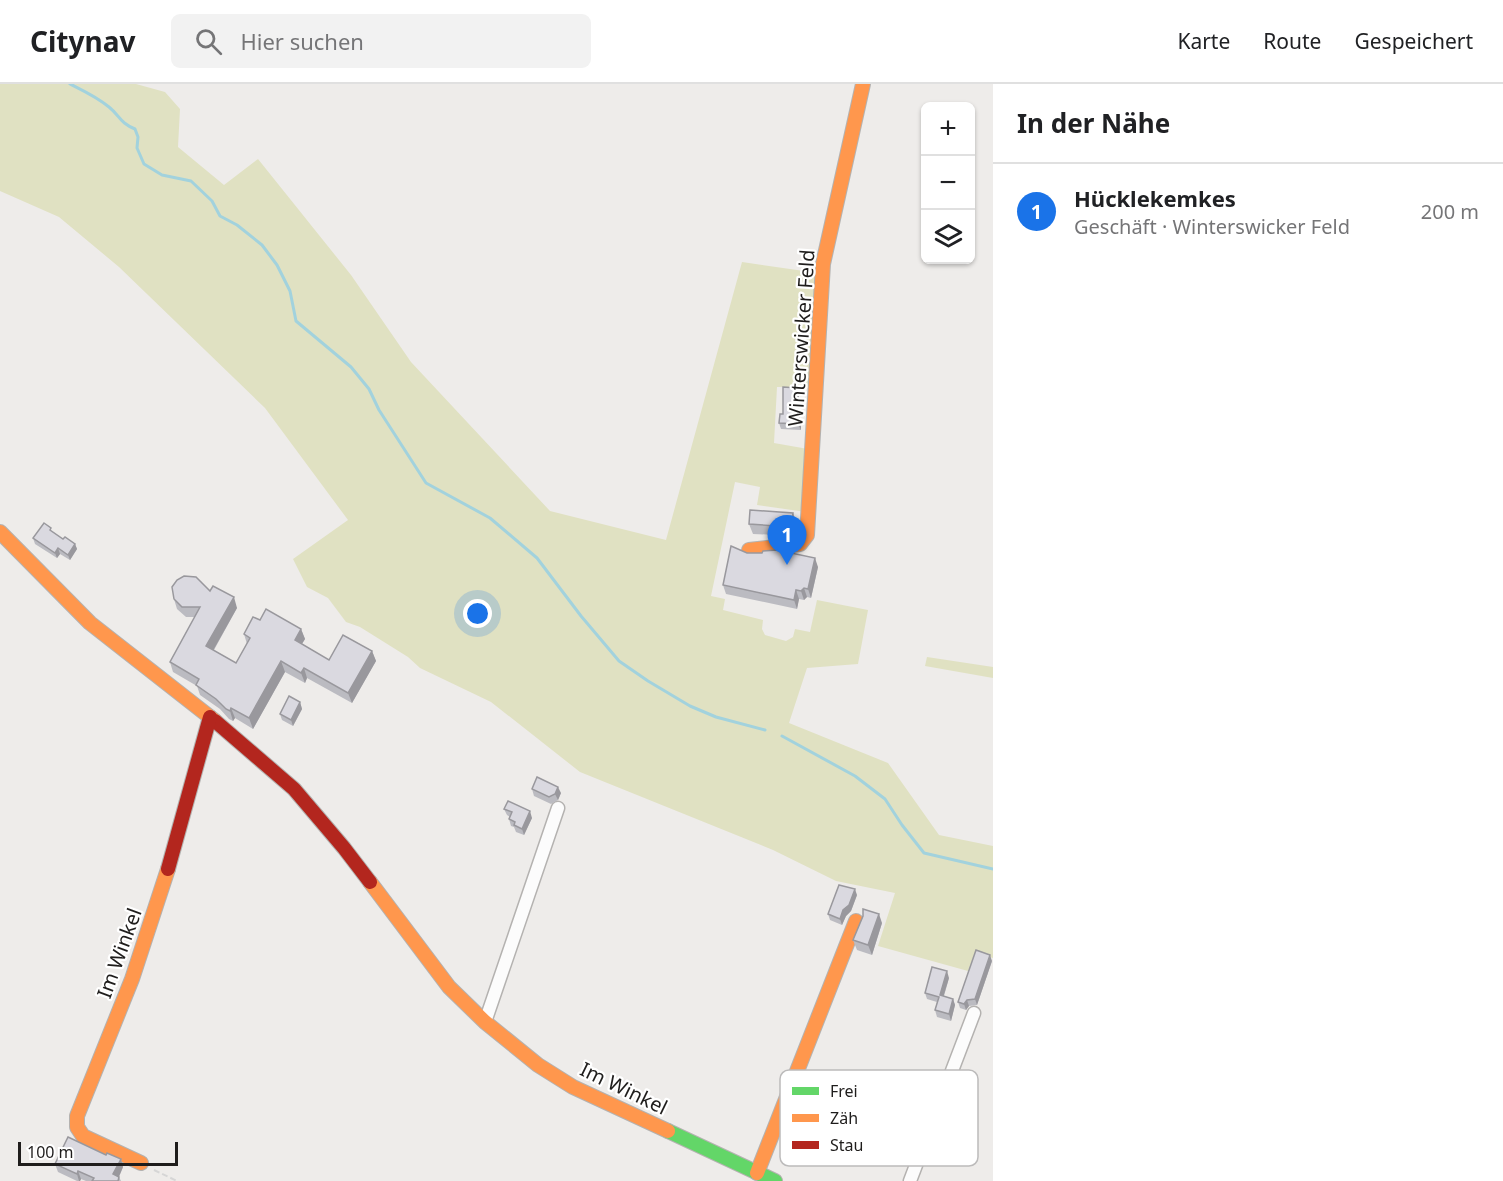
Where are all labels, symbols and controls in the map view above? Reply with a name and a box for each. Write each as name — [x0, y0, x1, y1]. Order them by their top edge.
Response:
search box — [171, 14, 591, 68]
text: Citynav — [30, 22, 135, 60]
icon: search — [192, 25, 225, 58]
text: Hier suchen — [240, 26, 364, 56]
text: Karte — [1177, 27, 1230, 55]
text: Route — [1263, 27, 1321, 55]
text: Gespeichert — [1354, 27, 1473, 55]
map controls — [921, 102, 975, 264]
button: + — [921, 102, 975, 156]
text: In der Nähe — [1017, 105, 1170, 141]
button: − — [921, 156, 975, 210]
text: Hücklekemkes — [1074, 183, 1236, 213]
text: 1 — [1031, 198, 1042, 225]
text: 200 m — [1421, 198, 1479, 225]
button: layers — [921, 210, 975, 264]
text: Geschäft · Winterswicker Feld — [1074, 213, 1350, 240]
street label: Winterswicker Feld — [781, 249, 821, 427]
pin: 1 — [768, 516, 806, 565]
your location — [463, 599, 492, 628]
street label: Im Winkel — [90, 904, 148, 1002]
street label: Im Winkel — [576, 1055, 672, 1121]
legend — [780, 1070, 978, 1166]
text: Frei — [830, 1080, 858, 1102]
text: Zäh — [830, 1107, 858, 1129]
text: Stau — [830, 1134, 863, 1156]
scale bar — [18, 1139, 178, 1166]
text: 100 m — [27, 1141, 74, 1163]

